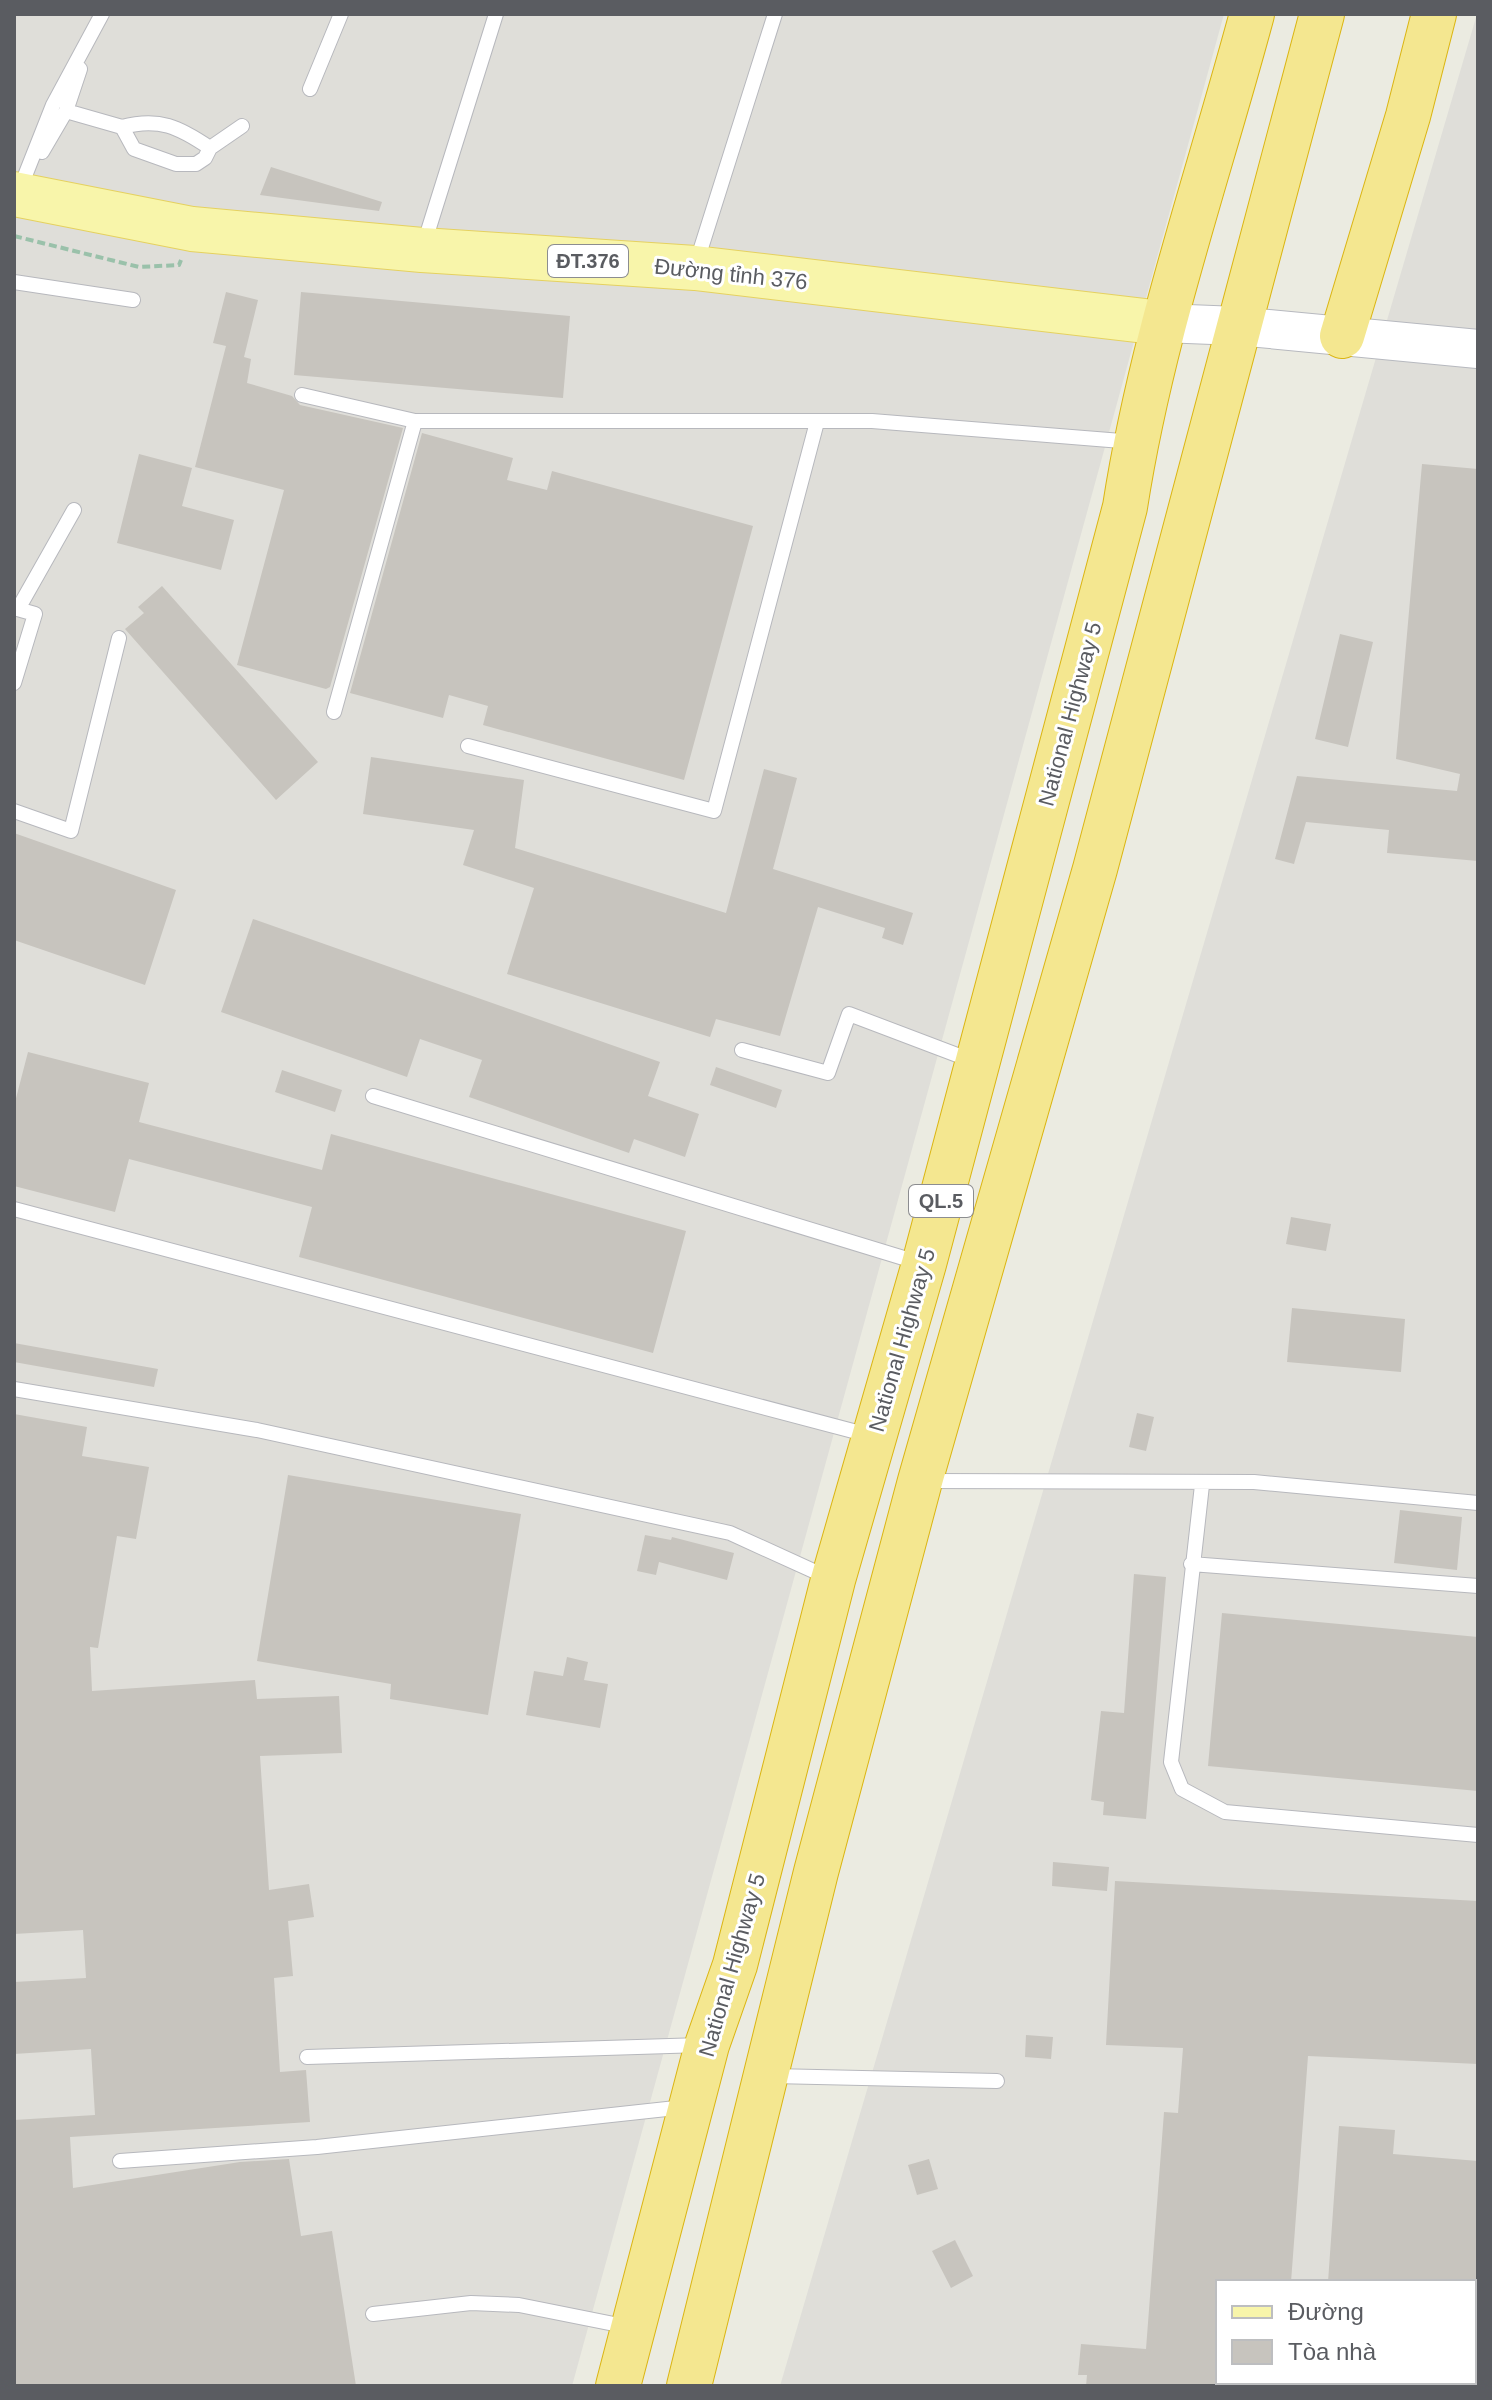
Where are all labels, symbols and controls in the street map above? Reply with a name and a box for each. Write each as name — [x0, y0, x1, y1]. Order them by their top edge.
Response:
road number: ĐT.376 — [548, 245, 628, 277]
street label: Đường tỉnh 376 — [653, 254, 809, 294]
street label: National Highway 5 — [1033, 619, 1107, 809]
road number: QL.5 — [909, 1185, 973, 1217]
street label: National Highway 5 — [864, 1245, 940, 1435]
street label: National Highway 5 — [694, 1870, 770, 2060]
legend — [1216, 2280, 1476, 2384]
text: Đường — [1288, 2298, 1364, 2325]
text: Tòa nhà — [1288, 2338, 1377, 2365]

